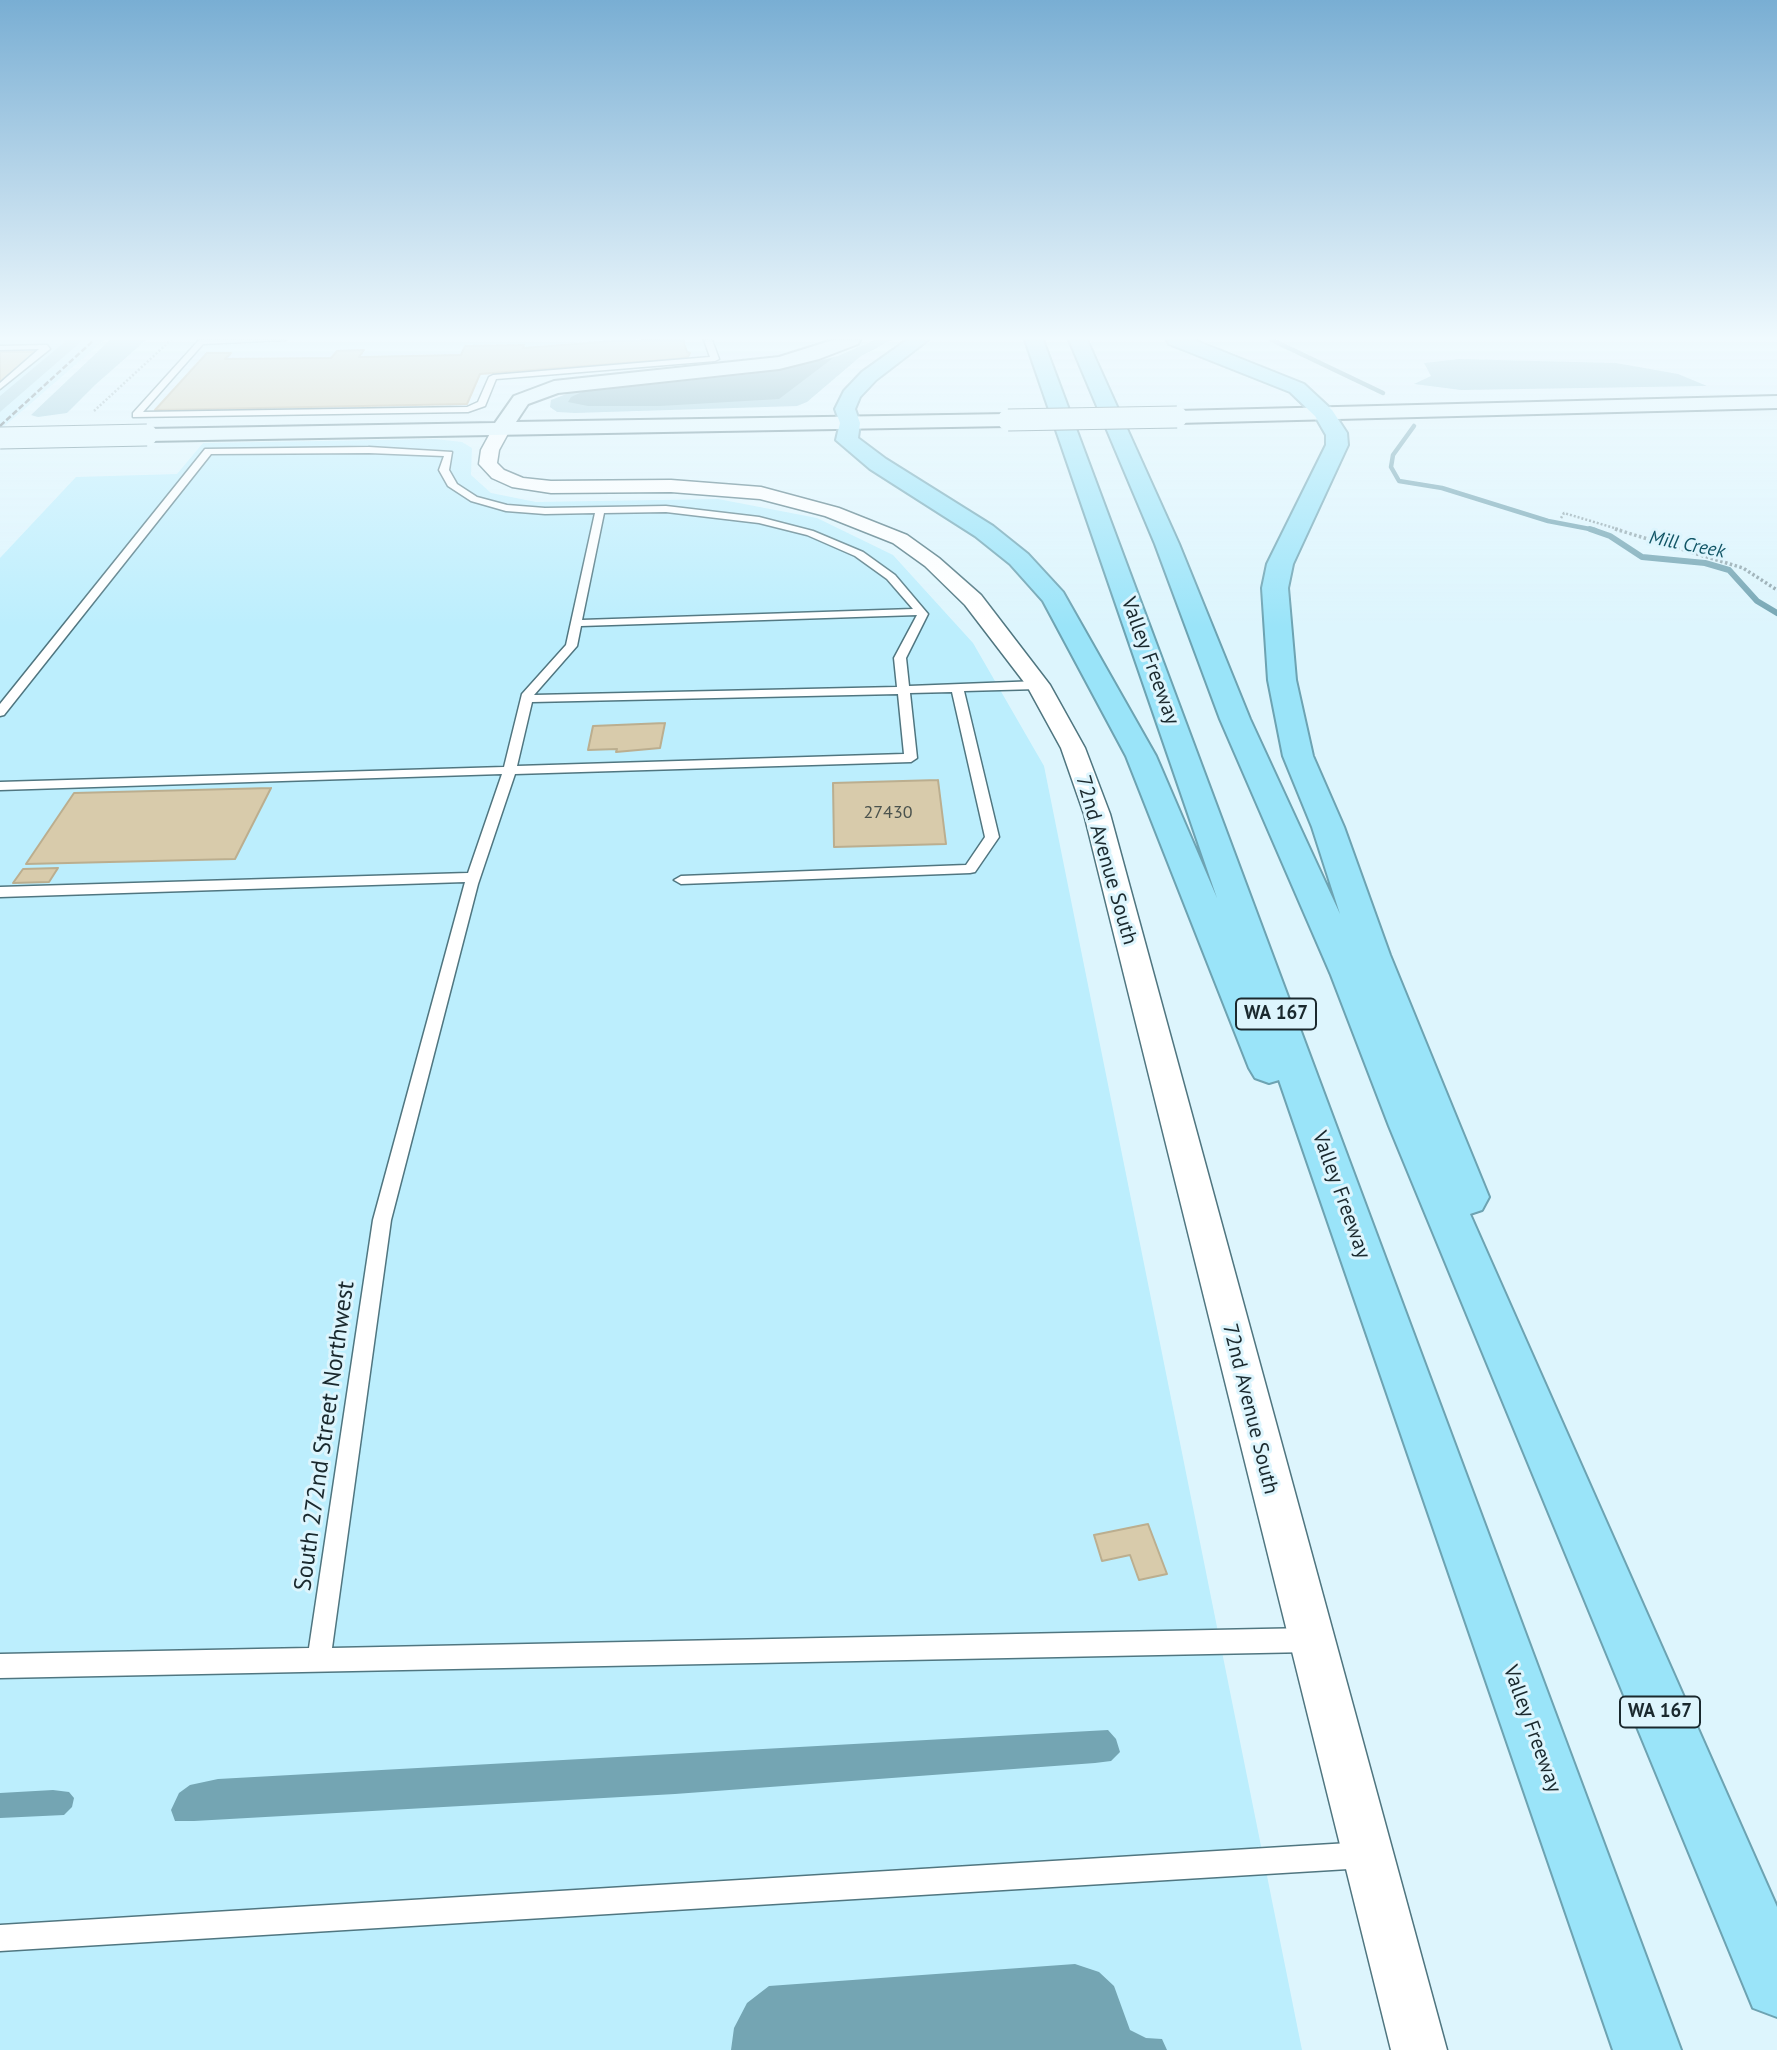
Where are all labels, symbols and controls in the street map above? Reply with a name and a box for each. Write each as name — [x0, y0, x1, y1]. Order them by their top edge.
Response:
water label: Mill Creek — [1647, 526, 1727, 564]
street label: Valley Freeway — [1115, 594, 1185, 728]
street label: 72nd Avenue South — [1070, 773, 1142, 947]
house number: 27430 — [863, 802, 913, 824]
road number: WA 167 — [1236, 998, 1316, 1030]
street label: Valley Freeway — [1306, 1128, 1376, 1262]
street label: South 272nd Street Northwest — [289, 1279, 361, 1593]
street label: 72nd Avenue South — [1217, 1321, 1283, 1497]
street label: Valley Freeway — [1497, 1662, 1567, 1796]
road number: WA 167 — [1620, 1696, 1700, 1728]

